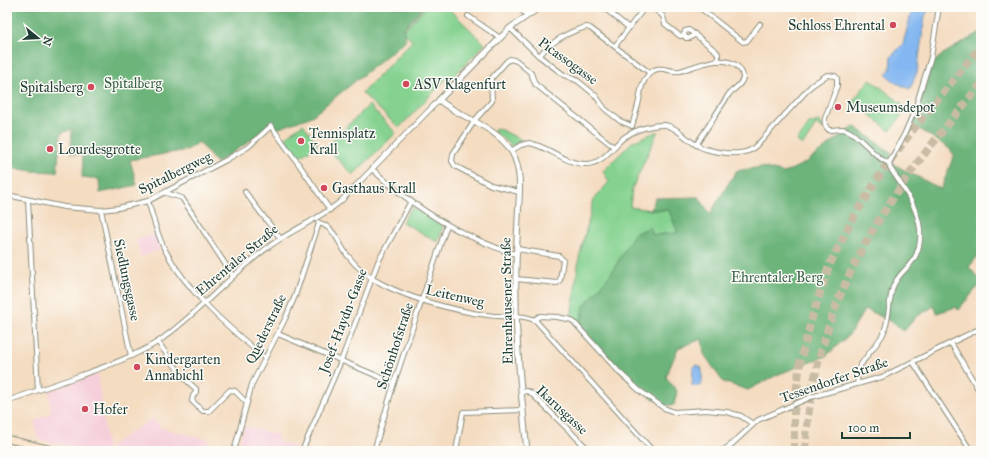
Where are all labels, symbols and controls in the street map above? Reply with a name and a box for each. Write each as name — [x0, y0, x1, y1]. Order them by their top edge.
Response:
place label: Schloss Ehrental — [788, 17, 885, 34]
north arrow — [18, 18, 58, 58]
marker: Schloss Ehrental — [888, 20, 898, 30]
text: N — [39, 34, 55, 48]
street label: Picassogasse — [535, 34, 601, 88]
park label: Spitalberg — [104, 75, 162, 92]
place label: ASV Klagenfurt — [413, 76, 506, 93]
place label: Spitalsberg — [20, 79, 83, 96]
marker: ASV Klagenfurt — [401, 79, 411, 89]
marker: Spitalsberg — [86, 82, 96, 92]
place label: Museumsdepot — [846, 99, 935, 116]
marker: Museumsdepot — [833, 102, 843, 112]
place label: Tennisplatz Krall — [309, 125, 376, 158]
marker: Tennisplatz Krall — [296, 136, 306, 146]
place label: Lourdesgrotte — [58, 141, 141, 158]
marker: Lourdesgrotte — [45, 144, 55, 154]
street label: Spitalbergweg — [136, 148, 215, 198]
place label: Gasthaus Krall — [332, 180, 416, 197]
marker: Gasthaus Krall — [319, 183, 329, 193]
street label: Ehrentaler Straße — [192, 221, 282, 299]
street label: Siedlungsgasse — [110, 237, 144, 323]
street label: Ehrenhausener Straße — [497, 237, 517, 365]
street label: Josef-Haydn-Gasse — [314, 266, 372, 378]
park label: Ehrentaler Berg — [731, 269, 823, 286]
street label: Leitenweg — [424, 281, 486, 311]
street label: Quederstraße — [242, 291, 290, 367]
street label: Schönhofstraße — [373, 300, 417, 392]
place label: Kindergarten Annabichl — [144, 351, 221, 384]
street label: Tessendorfer Straße — [778, 353, 890, 406]
marker: Kindergarten Annabichl — [132, 362, 142, 372]
street label: Ikarusgasse — [533, 382, 592, 438]
place label: Hofer — [93, 401, 128, 418]
marker: Hofer — [80, 404, 90, 414]
scale bar — [842, 414, 910, 440]
text: 100 m — [848, 421, 879, 435]

